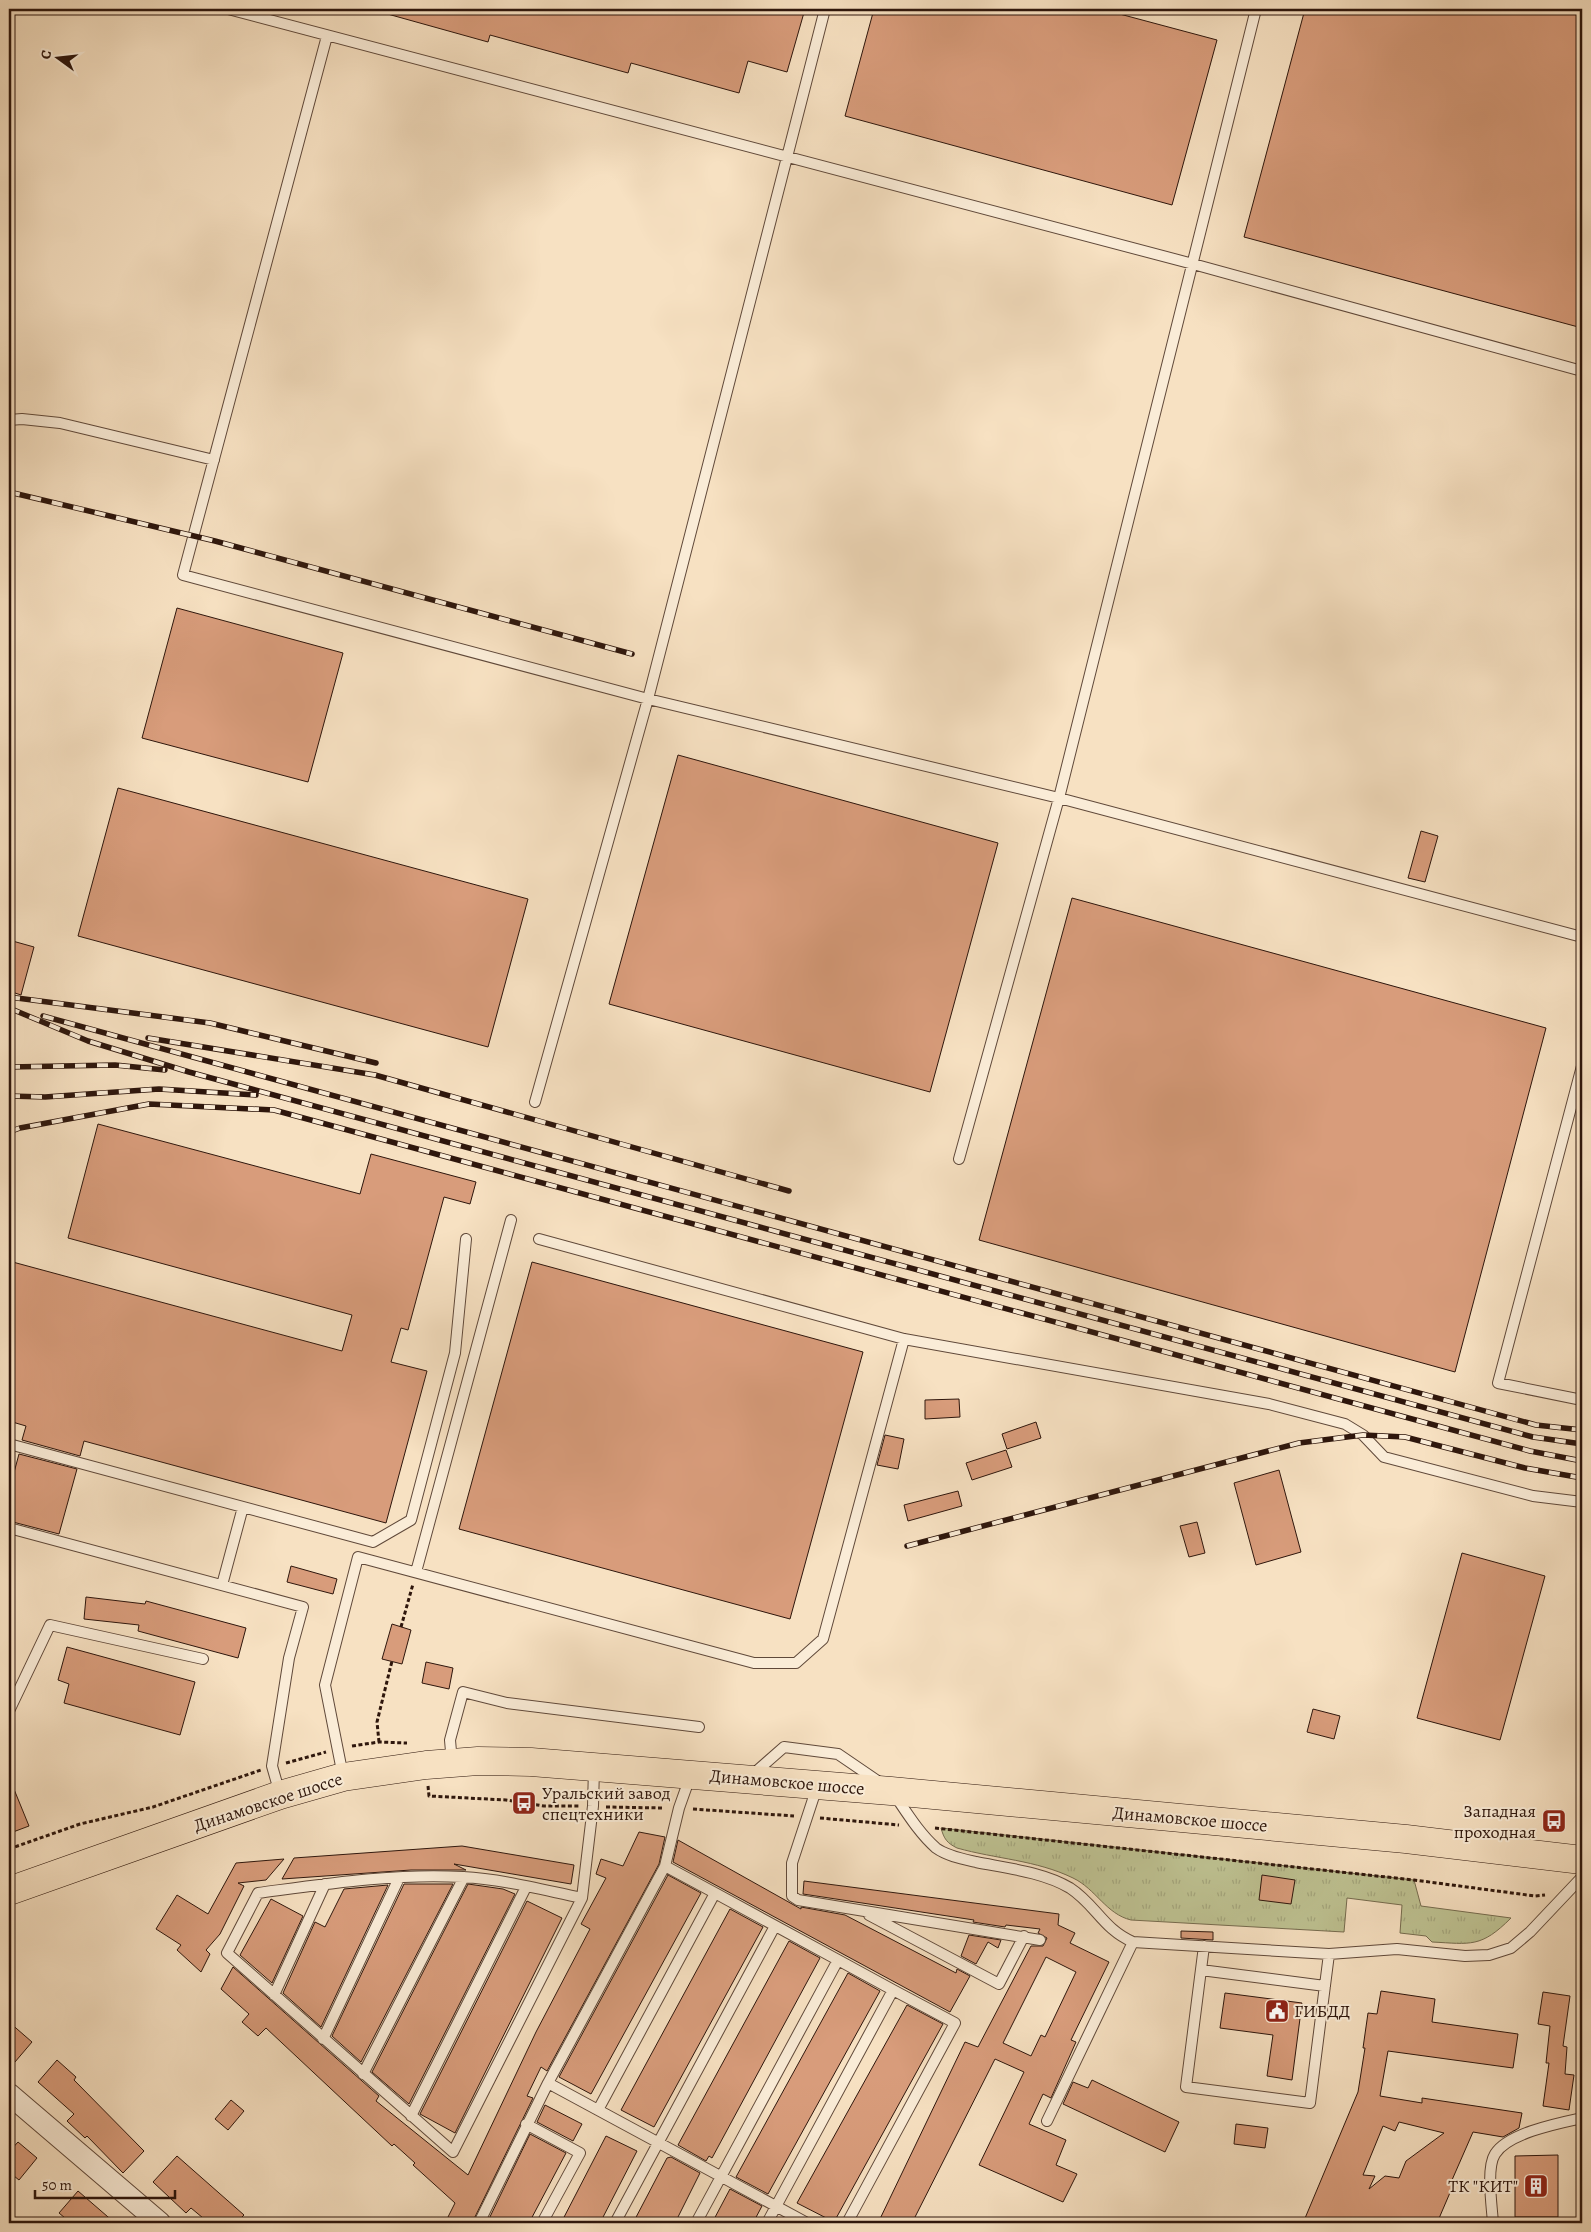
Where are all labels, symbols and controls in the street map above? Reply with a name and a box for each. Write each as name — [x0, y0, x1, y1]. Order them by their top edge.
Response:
north arrow — [32, 32, 82, 82]
text: С — [36, 48, 56, 61]
street label: Динамовское шоссе — [709, 1763, 865, 1801]
street label: Динамовское шоссе — [190, 1767, 346, 1837]
place label: Уральский завод спецтехники — [542, 1781, 671, 1826]
bus stop icon: Уральский завод спецтехники — [511, 1790, 537, 1816]
place label: Западная проходная — [1454, 1799, 1536, 1844]
street label: Динамовское шоссе — [1112, 1800, 1268, 1838]
bus stop icon: Западная проходная — [1541, 1808, 1567, 1834]
public building icon: ГИБДД — [1264, 1998, 1290, 2024]
place label: ГИБДД — [1294, 1999, 1350, 2023]
scale bar — [35, 2167, 175, 2199]
building icon: ТК "КИТ" — [1523, 2173, 1549, 2199]
place label: ТК "КИТ" — [1448, 2174, 1518, 2198]
text: 50 m — [42, 2175, 72, 2195]

